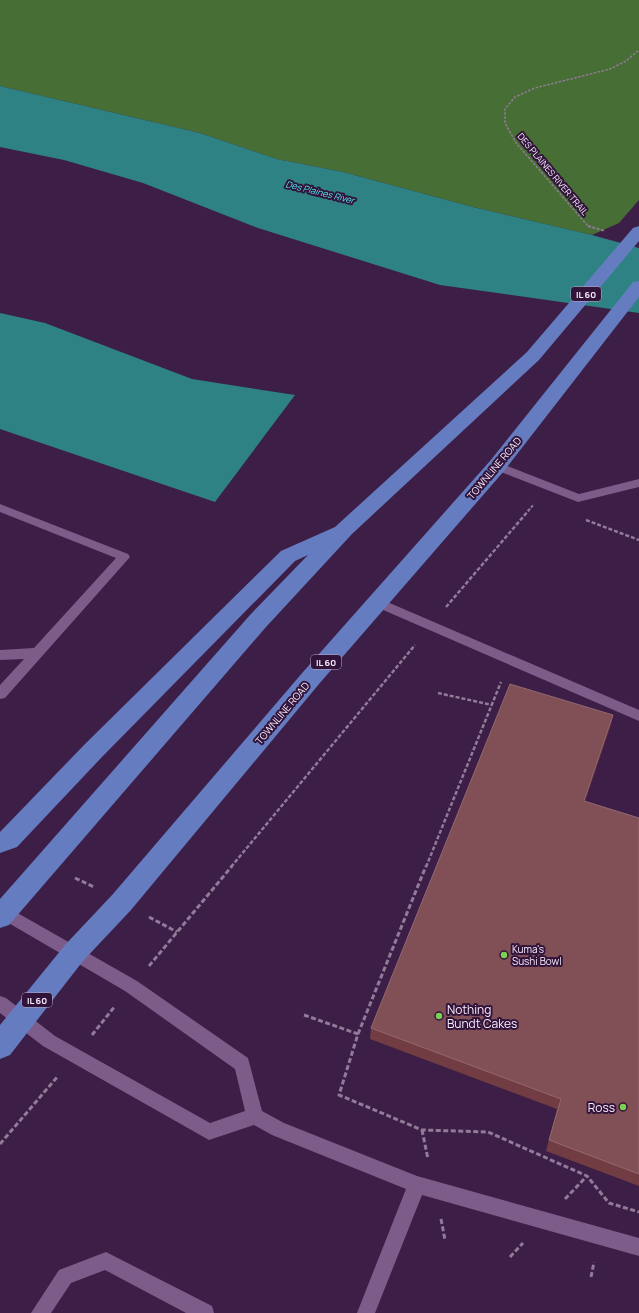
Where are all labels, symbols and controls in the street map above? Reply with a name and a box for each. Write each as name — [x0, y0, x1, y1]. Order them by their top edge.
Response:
street label: DES PLAINES RIVER TRAIL — [515, 130, 592, 218]
water label: Des Plaines River — [284, 177, 357, 207]
road number: IL 60 — [571, 287, 601, 301]
street label: TOWNLINE ROAD — [464, 434, 524, 502]
road number: IL 60 — [311, 655, 341, 669]
street label: TOWNLINE ROAD — [252, 679, 312, 747]
place label: Kuma's Sushi Bowl — [512, 942, 562, 968]
marker: Kuma's Sushi Bowl — [499, 950, 509, 960]
road number: IL 60 — [22, 993, 52, 1007]
place label: Nothing Bundt Cakes — [447, 1001, 517, 1032]
marker: Nothing Bundt Cakes — [434, 1011, 444, 1021]
place label: Ross — [588, 1099, 615, 1116]
marker: Ross — [618, 1102, 628, 1112]

